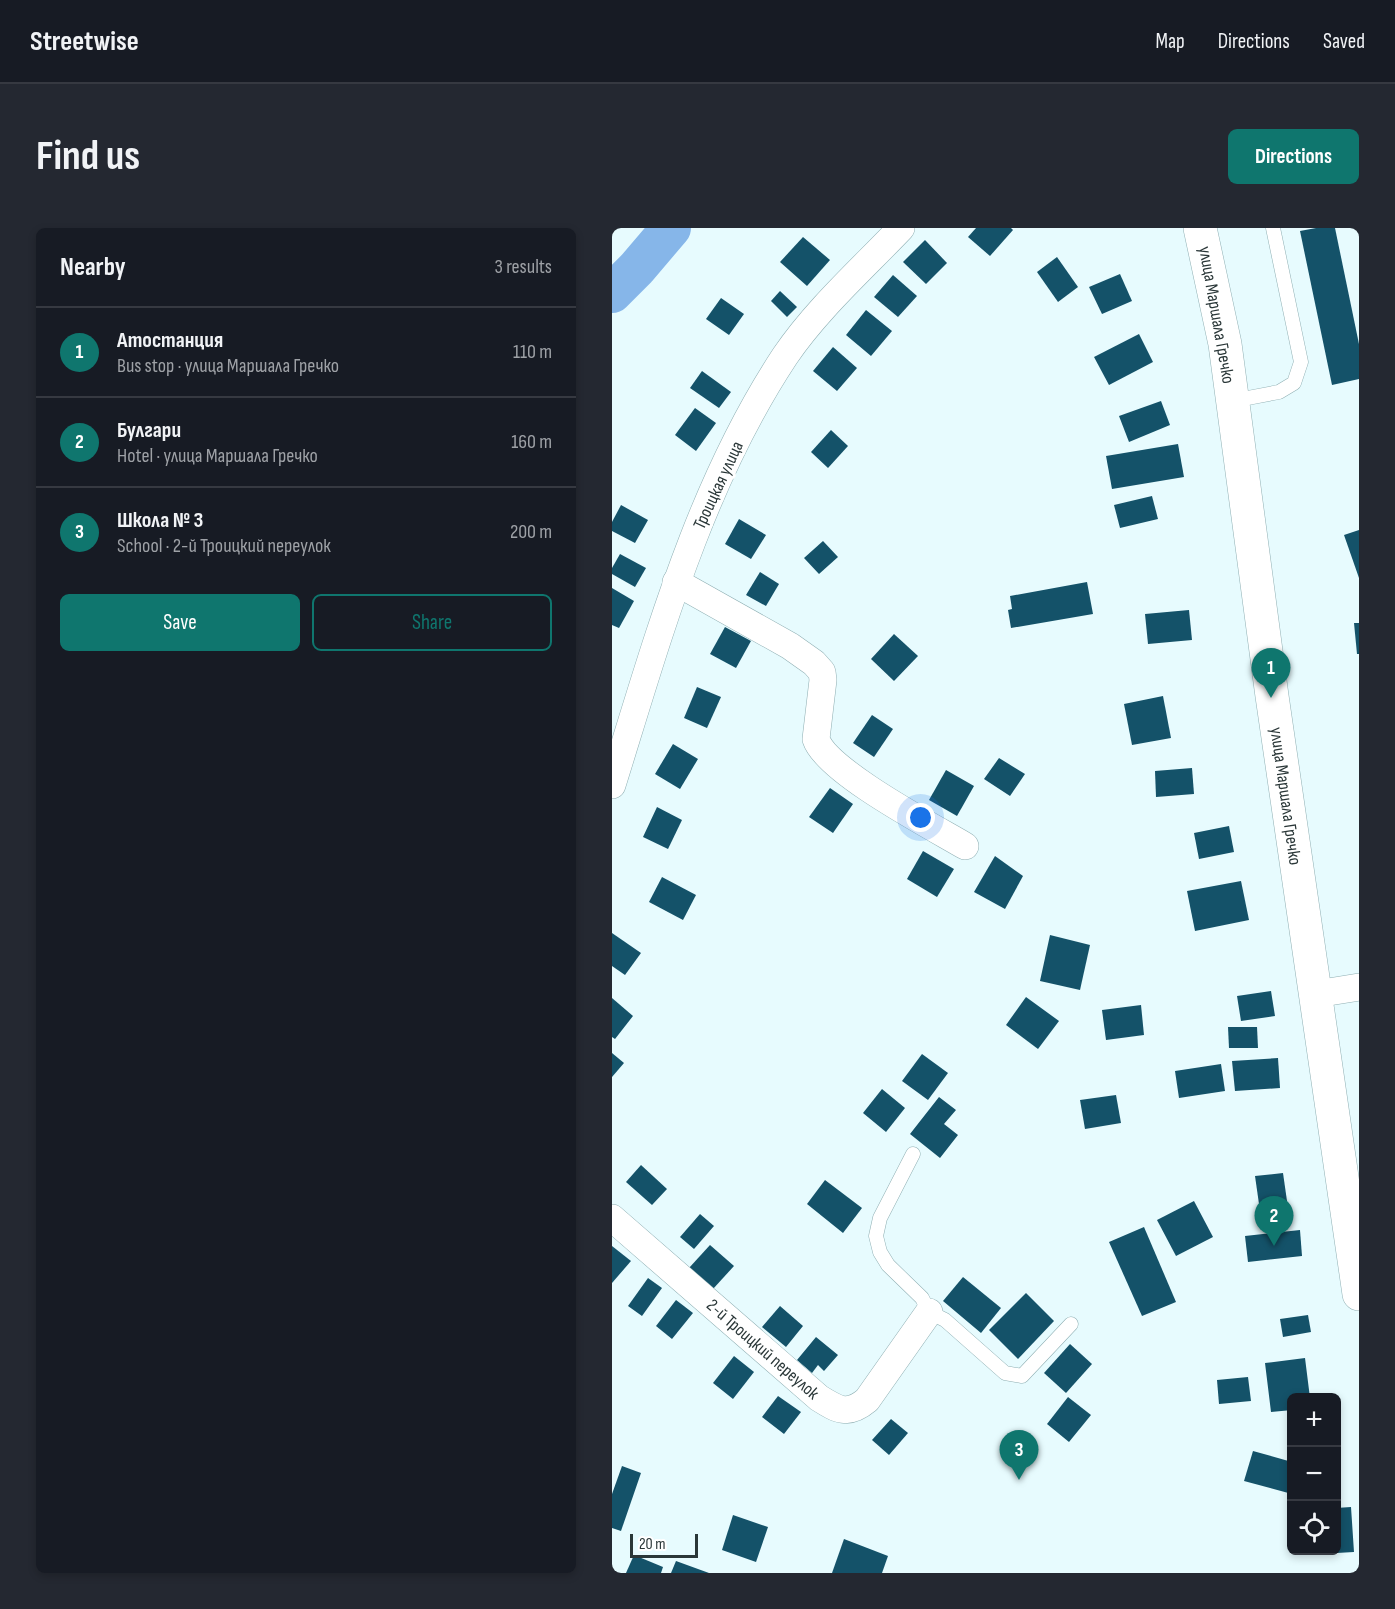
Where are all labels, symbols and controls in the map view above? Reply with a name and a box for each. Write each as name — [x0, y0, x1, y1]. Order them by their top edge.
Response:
text: Streetwise — [30, 25, 139, 58]
text: Map — [1155, 29, 1185, 54]
text: Directions — [1218, 29, 1290, 54]
text: Saved — [1323, 29, 1365, 54]
button: Directions — [1228, 129, 1359, 184]
text: Find us — [36, 131, 140, 182]
street label: улица Маршала Гречко — [1194, 245, 1239, 385]
text: Nearby — [60, 252, 126, 283]
text: 3 results — [495, 255, 552, 279]
text: Атостанция — [117, 327, 223, 354]
text: 1 — [76, 340, 83, 364]
text: 110 m — [513, 340, 552, 364]
text: Bus stop · улица Маршала Гречко — [117, 354, 339, 378]
text: Булгари — [117, 417, 181, 444]
text: 2 — [75, 430, 84, 454]
text: 160 m — [511, 430, 552, 454]
street label: Троицкая улица — [689, 438, 748, 533]
text: Hotel · улица Маршала Гречко — [117, 444, 318, 468]
text: Школа № 3 — [117, 507, 203, 534]
text: 3 — [75, 520, 84, 544]
text: 200 m — [510, 520, 552, 544]
text: School · 2-й Троицкий переулок — [117, 534, 331, 558]
button: Save — [60, 594, 300, 651]
button: Share — [312, 594, 552, 651]
pin: 1 — [1252, 648, 1290, 698]
street label: улица Маршала Гречко — [1265, 726, 1306, 866]
your location — [906, 803, 935, 832]
pin: 2 — [1254, 1196, 1294, 1246]
street label: 2-й Троицкий переулок — [702, 1295, 823, 1404]
map controls — [1287, 1393, 1341, 1555]
button: + — [1287, 1393, 1341, 1447]
pin: 3 — [1000, 1430, 1038, 1480]
button: − — [1287, 1447, 1341, 1501]
button: locate — [1287, 1501, 1341, 1555]
scale bar — [630, 1531, 698, 1558]
text: 20 m — [639, 1535, 666, 1554]

